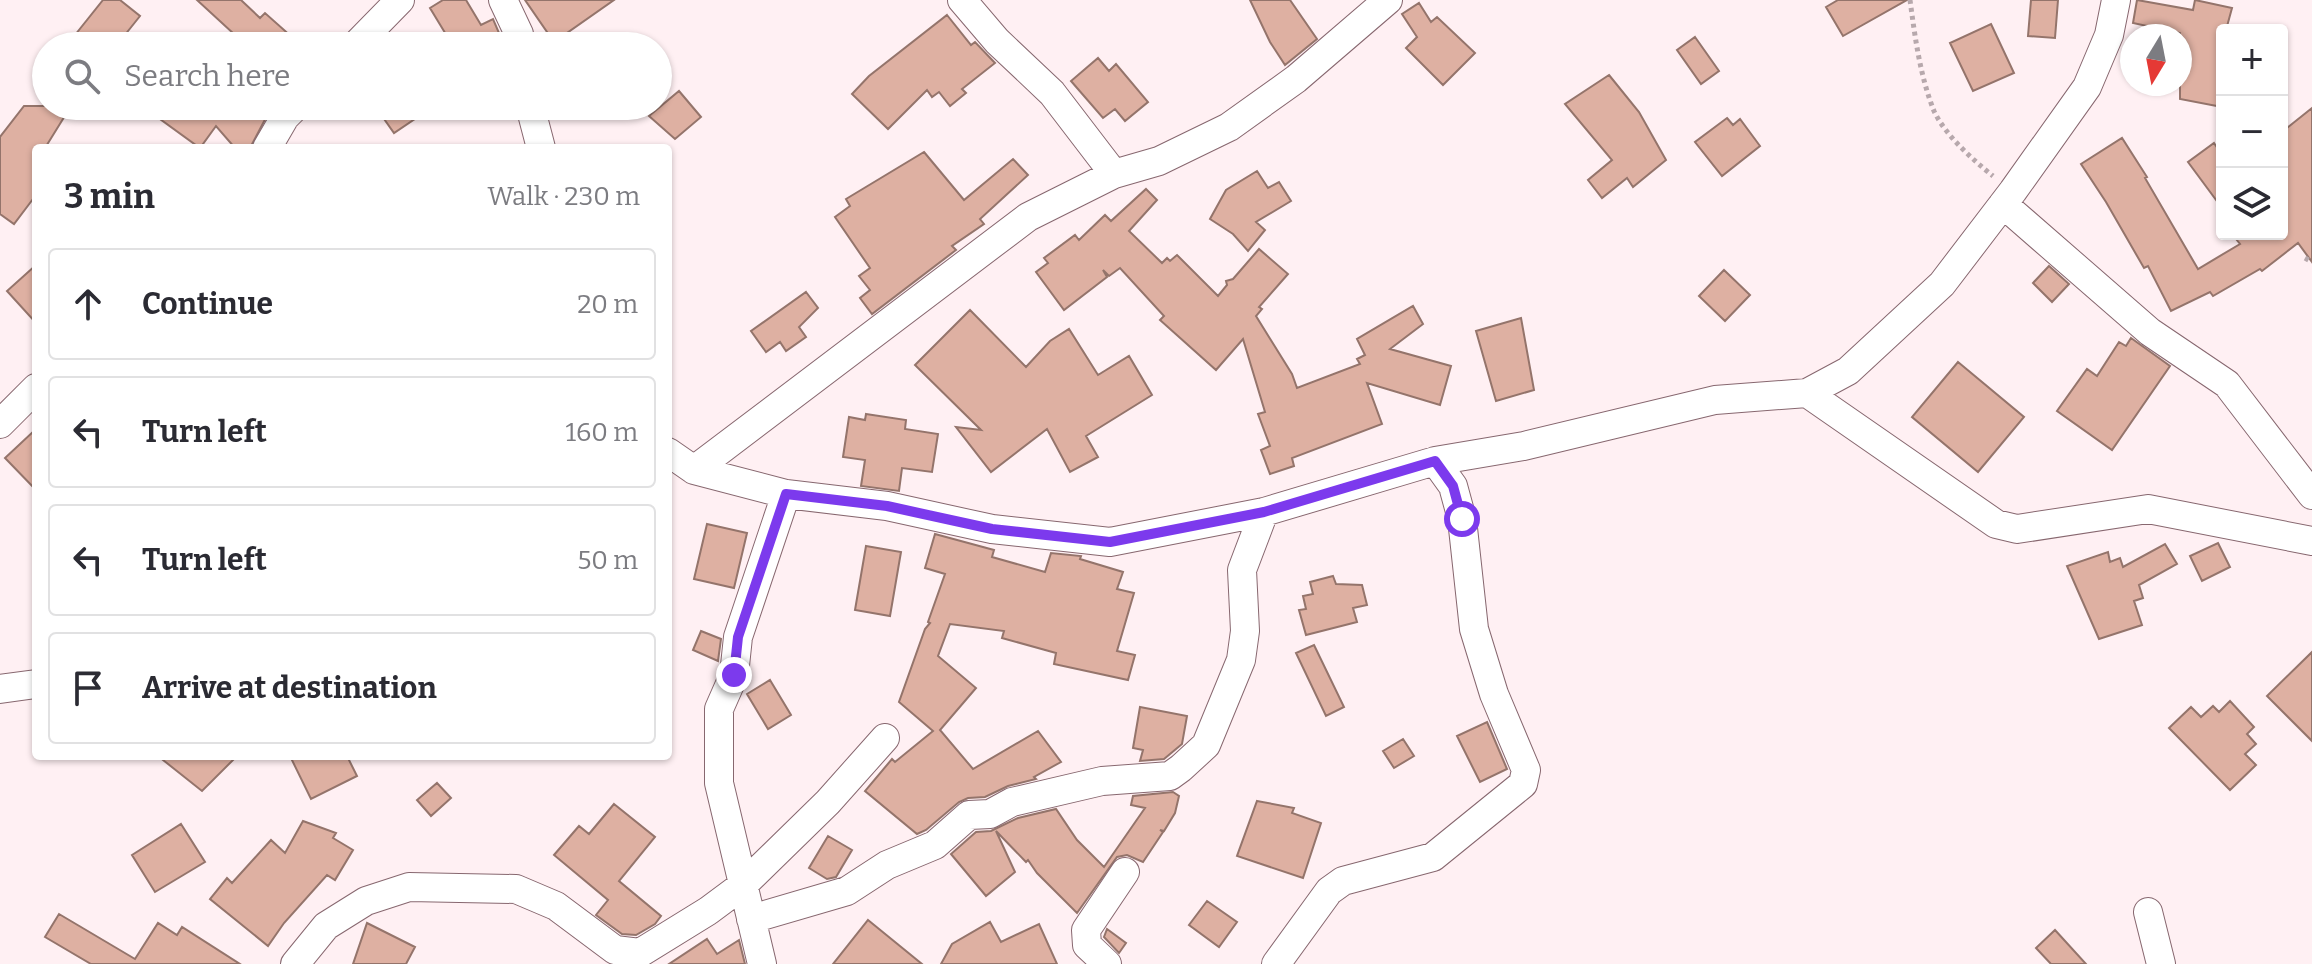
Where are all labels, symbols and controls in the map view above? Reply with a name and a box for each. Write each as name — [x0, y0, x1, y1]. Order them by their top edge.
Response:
north arrow — [2120, 24, 2192, 96]
map controls — [2216, 24, 2288, 240]
button: + — [2216, 24, 2288, 96]
search box — [32, 32, 672, 120]
icon: search — [60, 54, 104, 98]
text: Search here — [124, 58, 291, 94]
button: − — [2216, 96, 2288, 168]
button: layers — [2216, 168, 2288, 240]
text: 3 min — [64, 176, 155, 217]
text: Walk · 230 m — [488, 181, 640, 212]
icon: ahead — [66, 282, 110, 326]
text: Continue — [142, 286, 273, 322]
text: 20 m — [577, 289, 638, 320]
icon: left — [66, 410, 110, 454]
text: Turn left — [142, 414, 267, 450]
text: 160 m — [566, 417, 638, 448]
route start — [1444, 501, 1480, 537]
icon: left — [66, 538, 110, 582]
text: Turn left — [142, 542, 267, 578]
text: 50 m — [577, 545, 638, 576]
route end — [716, 657, 752, 693]
icon: arrive — [66, 666, 110, 710]
text: Arrive at destination — [142, 670, 437, 706]

